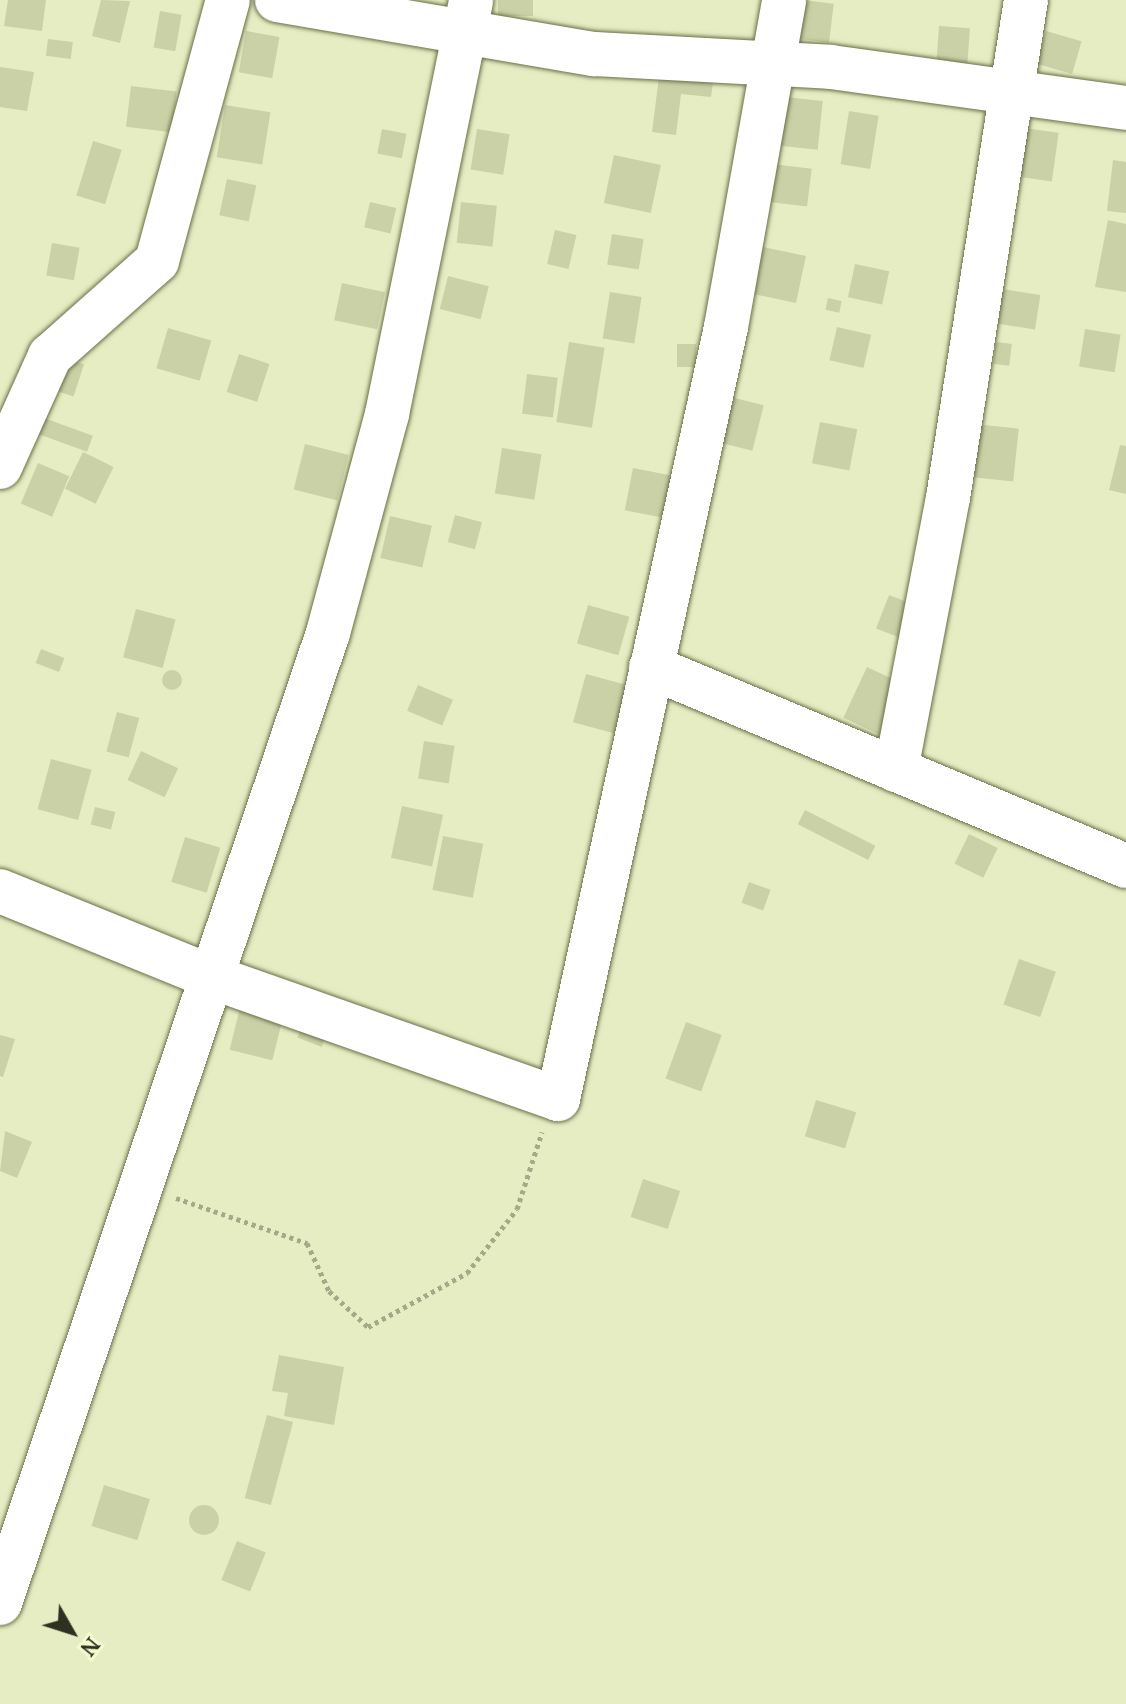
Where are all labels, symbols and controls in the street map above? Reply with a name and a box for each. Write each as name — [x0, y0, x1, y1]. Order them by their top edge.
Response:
north arrow — [32, 1592, 112, 1672]
text: N — [75, 1632, 108, 1663]

